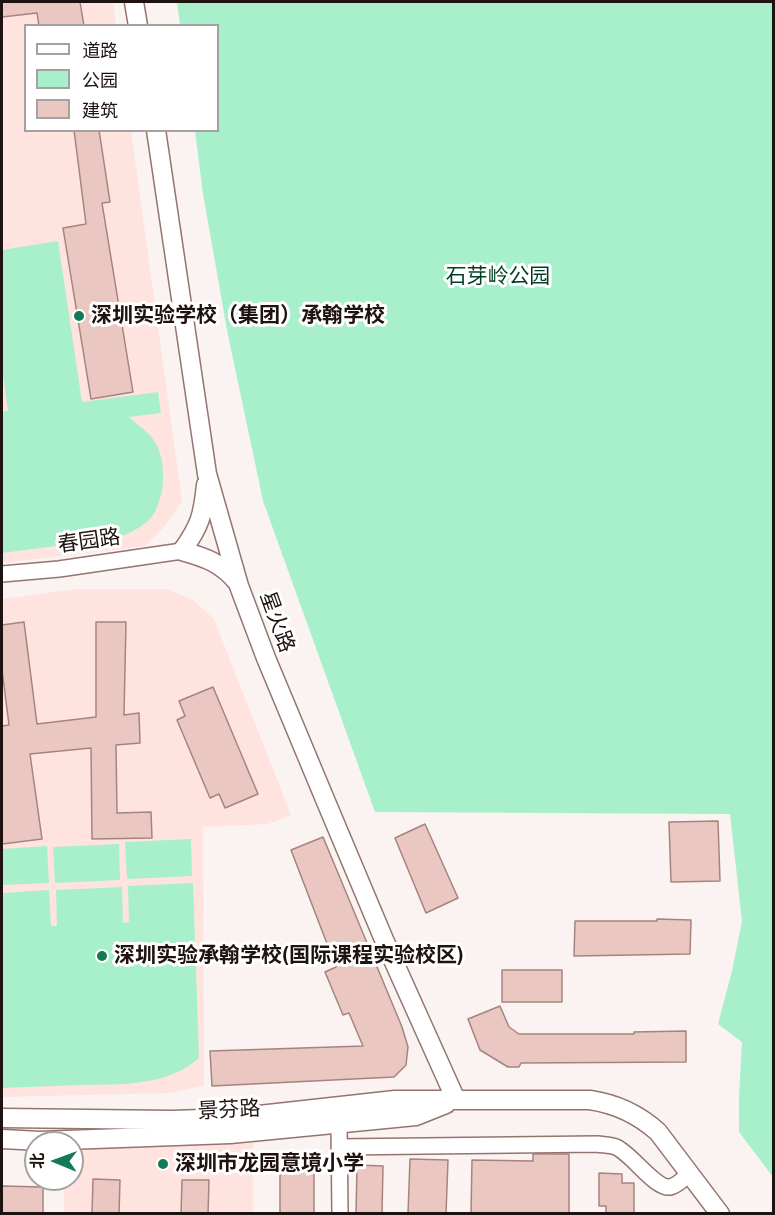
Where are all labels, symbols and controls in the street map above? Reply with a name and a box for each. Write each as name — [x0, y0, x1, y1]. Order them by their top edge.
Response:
legend — [24, 24, 219, 132]
text: 道路 — [82, 40, 118, 61]
text: 公园 — [82, 70, 118, 91]
text: 建筑 — [82, 100, 118, 121]
park label: 石芽岭公园 — [446, 264, 550, 290]
place label: 深圳实验学校（集团）承翰学校 — [91, 303, 385, 329]
marker: 深圳实验学校（集团）承翰学校 — [72, 309, 86, 323]
street label: 春园路 — [56, 524, 122, 558]
street label: 星火路 — [254, 588, 300, 656]
place label: 深圳实验承翰学校(国际课程实验校区) — [114, 943, 464, 969]
marker: 深圳实验承翰学校(国际课程实验校区) — [95, 949, 109, 963]
street label: 景芬路 — [197, 1096, 261, 1124]
north arrow — [24, 1131, 84, 1191]
place label: 深圳市龙园意境小学 — [175, 1151, 364, 1177]
text: 北 — [28, 1153, 47, 1169]
marker: 深圳市龙园意境小学 — [156, 1157, 170, 1171]

